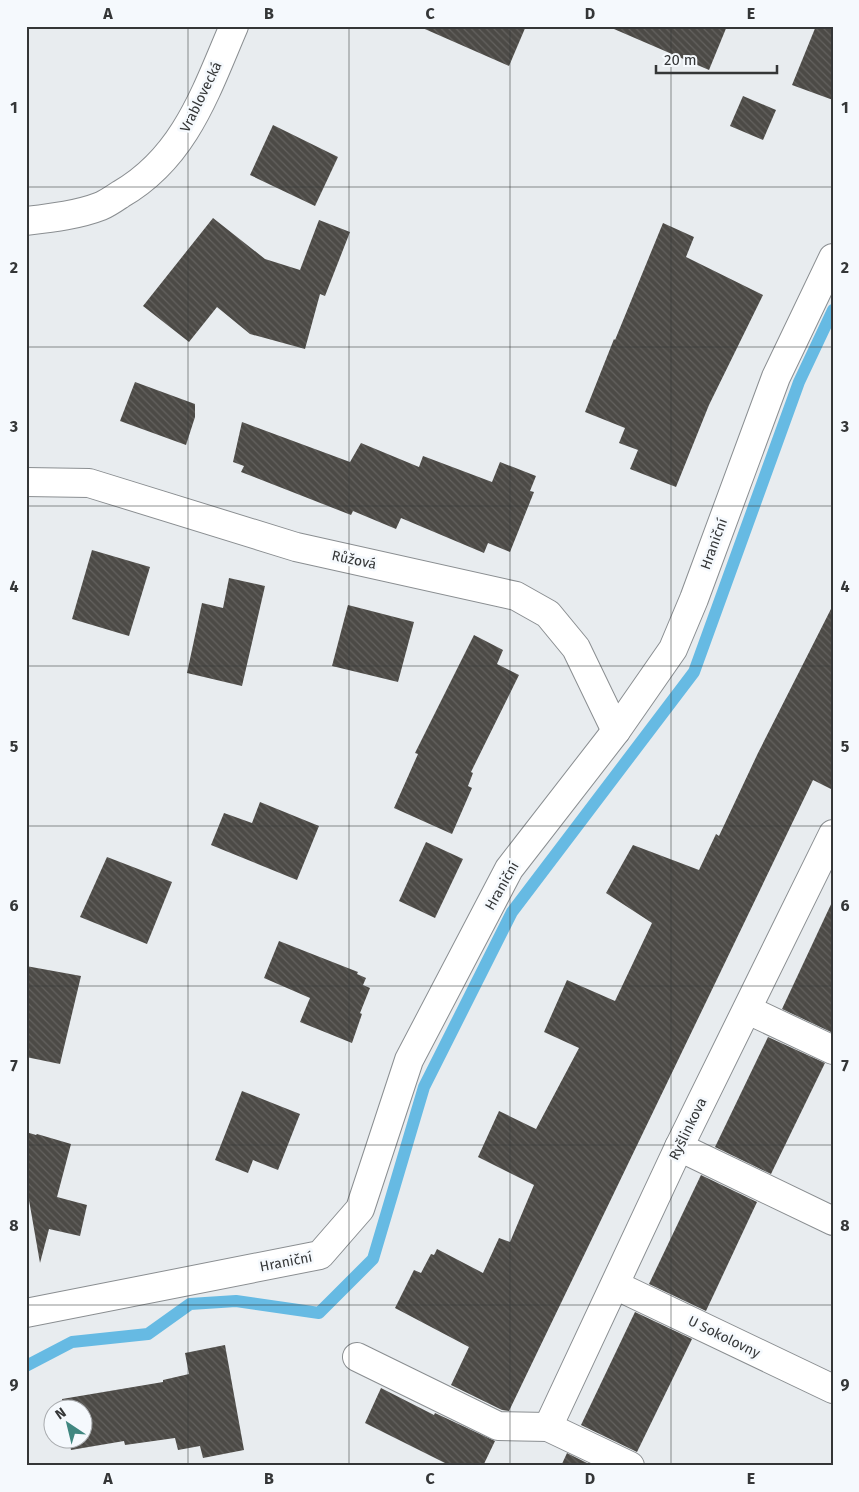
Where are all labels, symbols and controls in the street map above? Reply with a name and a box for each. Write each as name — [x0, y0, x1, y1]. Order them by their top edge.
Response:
text: A — [102, 4, 113, 23]
text: B — [264, 4, 274, 23]
text: C — [425, 4, 435, 23]
text: D — [585, 4, 595, 23]
text: E — [747, 4, 755, 23]
scale bar — [656, 42, 778, 74]
text: 20 m — [664, 51, 697, 69]
street label: Vrablovecká — [177, 59, 225, 135]
text: 1 — [10, 98, 18, 117]
text: 1 — [841, 98, 849, 117]
text: 2 — [10, 258, 18, 277]
text: 2 — [841, 258, 849, 277]
text: 3 — [9, 417, 18, 436]
text: 3 — [840, 417, 849, 436]
street label: Hraniční — [697, 516, 731, 572]
street label: Růžová — [330, 547, 378, 573]
text: 4 — [9, 577, 19, 596]
text: 4 — [840, 577, 850, 596]
text: 5 — [10, 737, 19, 756]
text: 5 — [841, 737, 850, 756]
street label: Hraniční — [481, 859, 523, 913]
text: 6 — [9, 896, 19, 915]
text: 6 — [840, 896, 850, 915]
text: 7 — [10, 1056, 18, 1075]
text: 7 — [841, 1056, 849, 1075]
street label: Ryšlinkova — [666, 1095, 710, 1163]
text: 8 — [9, 1216, 19, 1235]
text: 8 — [840, 1216, 850, 1235]
street label: Hraniční — [258, 1249, 314, 1275]
street label: U Sokolovny — [685, 1312, 763, 1362]
text: 9 — [10, 1375, 19, 1394]
text: 9 — [841, 1375, 850, 1394]
north arrow — [42, 1400, 92, 1450]
text: N — [52, 1404, 70, 1423]
text: A — [102, 1469, 113, 1488]
text: B — [264, 1469, 274, 1488]
text: C — [425, 1469, 435, 1488]
text: D — [585, 1469, 595, 1488]
text: E — [747, 1469, 755, 1488]

